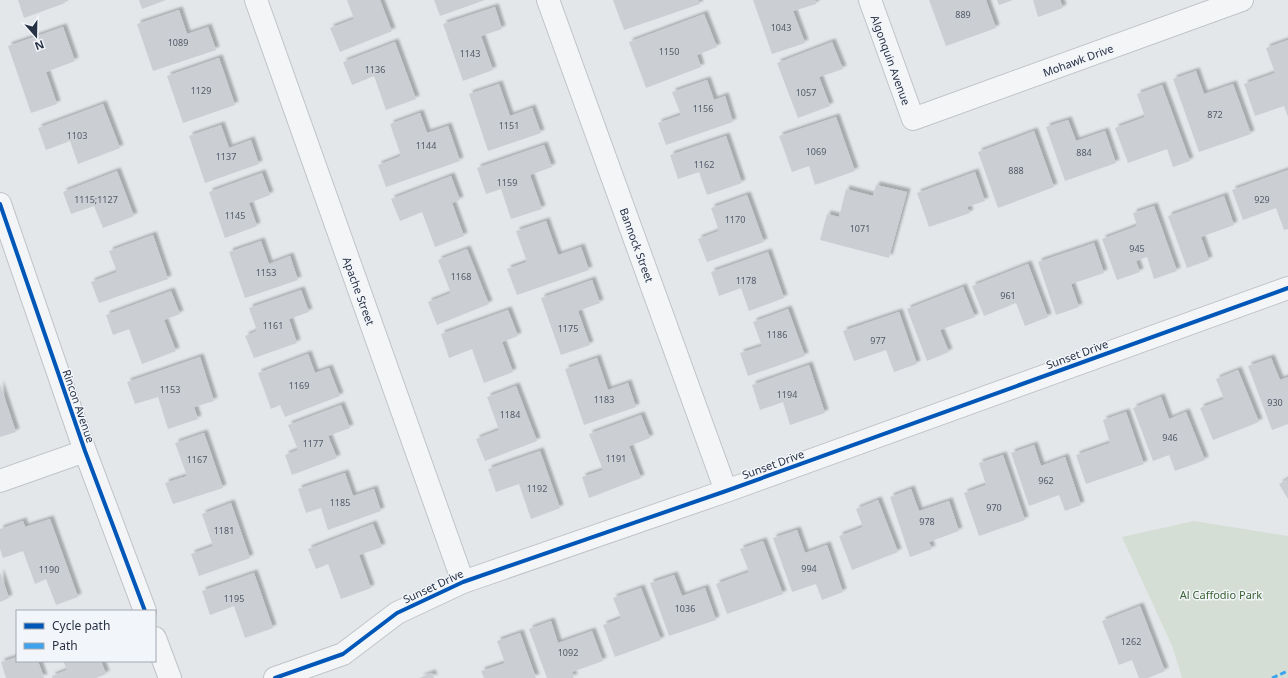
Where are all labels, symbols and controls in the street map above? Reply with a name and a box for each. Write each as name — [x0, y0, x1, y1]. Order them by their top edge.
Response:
house number: 889 — [955, 8, 971, 21]
street label: Algonquin Avenue — [868, 13, 914, 107]
north arrow — [16, 16, 56, 56]
house number: 1043 — [771, 21, 791, 34]
house number: 1089 — [168, 36, 188, 49]
text: N — [33, 37, 46, 54]
street label: Mohawk Drive — [1041, 40, 1115, 80]
house number: 1150 — [659, 45, 679, 58]
house number: 1143 — [460, 47, 480, 60]
house number: 1136 — [365, 63, 385, 76]
house number: 1129 — [191, 84, 211, 97]
house number: 1057 — [796, 86, 816, 99]
house number: 1156 — [693, 102, 713, 115]
house number: 872 — [1207, 108, 1223, 121]
house number: 1151 — [499, 119, 519, 132]
house number: 1103 — [67, 129, 87, 142]
house number: 1144 — [416, 139, 436, 152]
house number: 1069 — [806, 145, 826, 158]
house number: 884 — [1076, 146, 1092, 159]
house number: 1137 — [216, 150, 236, 163]
house number: 1162 — [694, 158, 714, 171]
house number: 888 — [1008, 164, 1024, 177]
house number: 1159 — [497, 176, 517, 189]
house number: 1115;1127 — [74, 193, 118, 206]
house number: 929 — [1254, 193, 1270, 206]
street label: Bannock Street — [617, 206, 657, 284]
house number: 1145 — [225, 209, 245, 222]
house number: 1170 — [725, 213, 745, 226]
house number: 1071 — [850, 222, 870, 235]
house number: 945 — [1129, 242, 1145, 255]
street label: Apache Street — [340, 255, 378, 327]
house number: 1153 — [256, 266, 276, 279]
house number: 1168 — [451, 270, 471, 283]
house number: 1178 — [736, 274, 756, 287]
house number: 961 — [1000, 289, 1016, 302]
house number: 1161 — [263, 319, 283, 332]
house number: 1175 — [558, 322, 578, 335]
house number: 1186 — [767, 328, 787, 341]
house number: 977 — [870, 334, 886, 347]
street label: Sunset Drive — [1044, 336, 1110, 372]
street label: Rincon Avenue — [59, 367, 99, 445]
house number: 1169 — [289, 379, 309, 392]
house number: 1153 — [160, 383, 180, 396]
house number: 1194 — [777, 388, 797, 401]
house number: 1183 — [594, 393, 614, 406]
house number: 930 — [1267, 396, 1283, 409]
house number: 1184 — [500, 408, 520, 421]
house number: 946 — [1162, 431, 1178, 444]
house number: 1177 — [303, 437, 323, 450]
street label: Sunset Drive — [740, 446, 806, 482]
house number: 1191 — [606, 452, 626, 465]
house number: 1167 — [187, 453, 207, 466]
house number: 962 — [1038, 474, 1054, 487]
house number: 1192 — [527, 482, 547, 495]
house number: 1185 — [330, 496, 350, 509]
house number: 970 — [986, 501, 1002, 514]
house number: 978 — [919, 515, 935, 528]
house number: 1181 — [214, 524, 234, 537]
house number: 994 — [801, 562, 817, 575]
house number: 1190 — [39, 563, 59, 576]
street label: Sunset Drive — [400, 565, 466, 607]
park label: Al Caffodio Park — [1180, 587, 1262, 602]
house number: 1195 — [224, 592, 244, 605]
house number: 1036 — [675, 602, 695, 615]
legend — [16, 610, 156, 662]
text: Cycle path — [52, 617, 110, 634]
house number: 1262 — [1121, 635, 1141, 648]
text: Path — [52, 637, 78, 654]
house number: 1092 — [558, 646, 578, 659]

